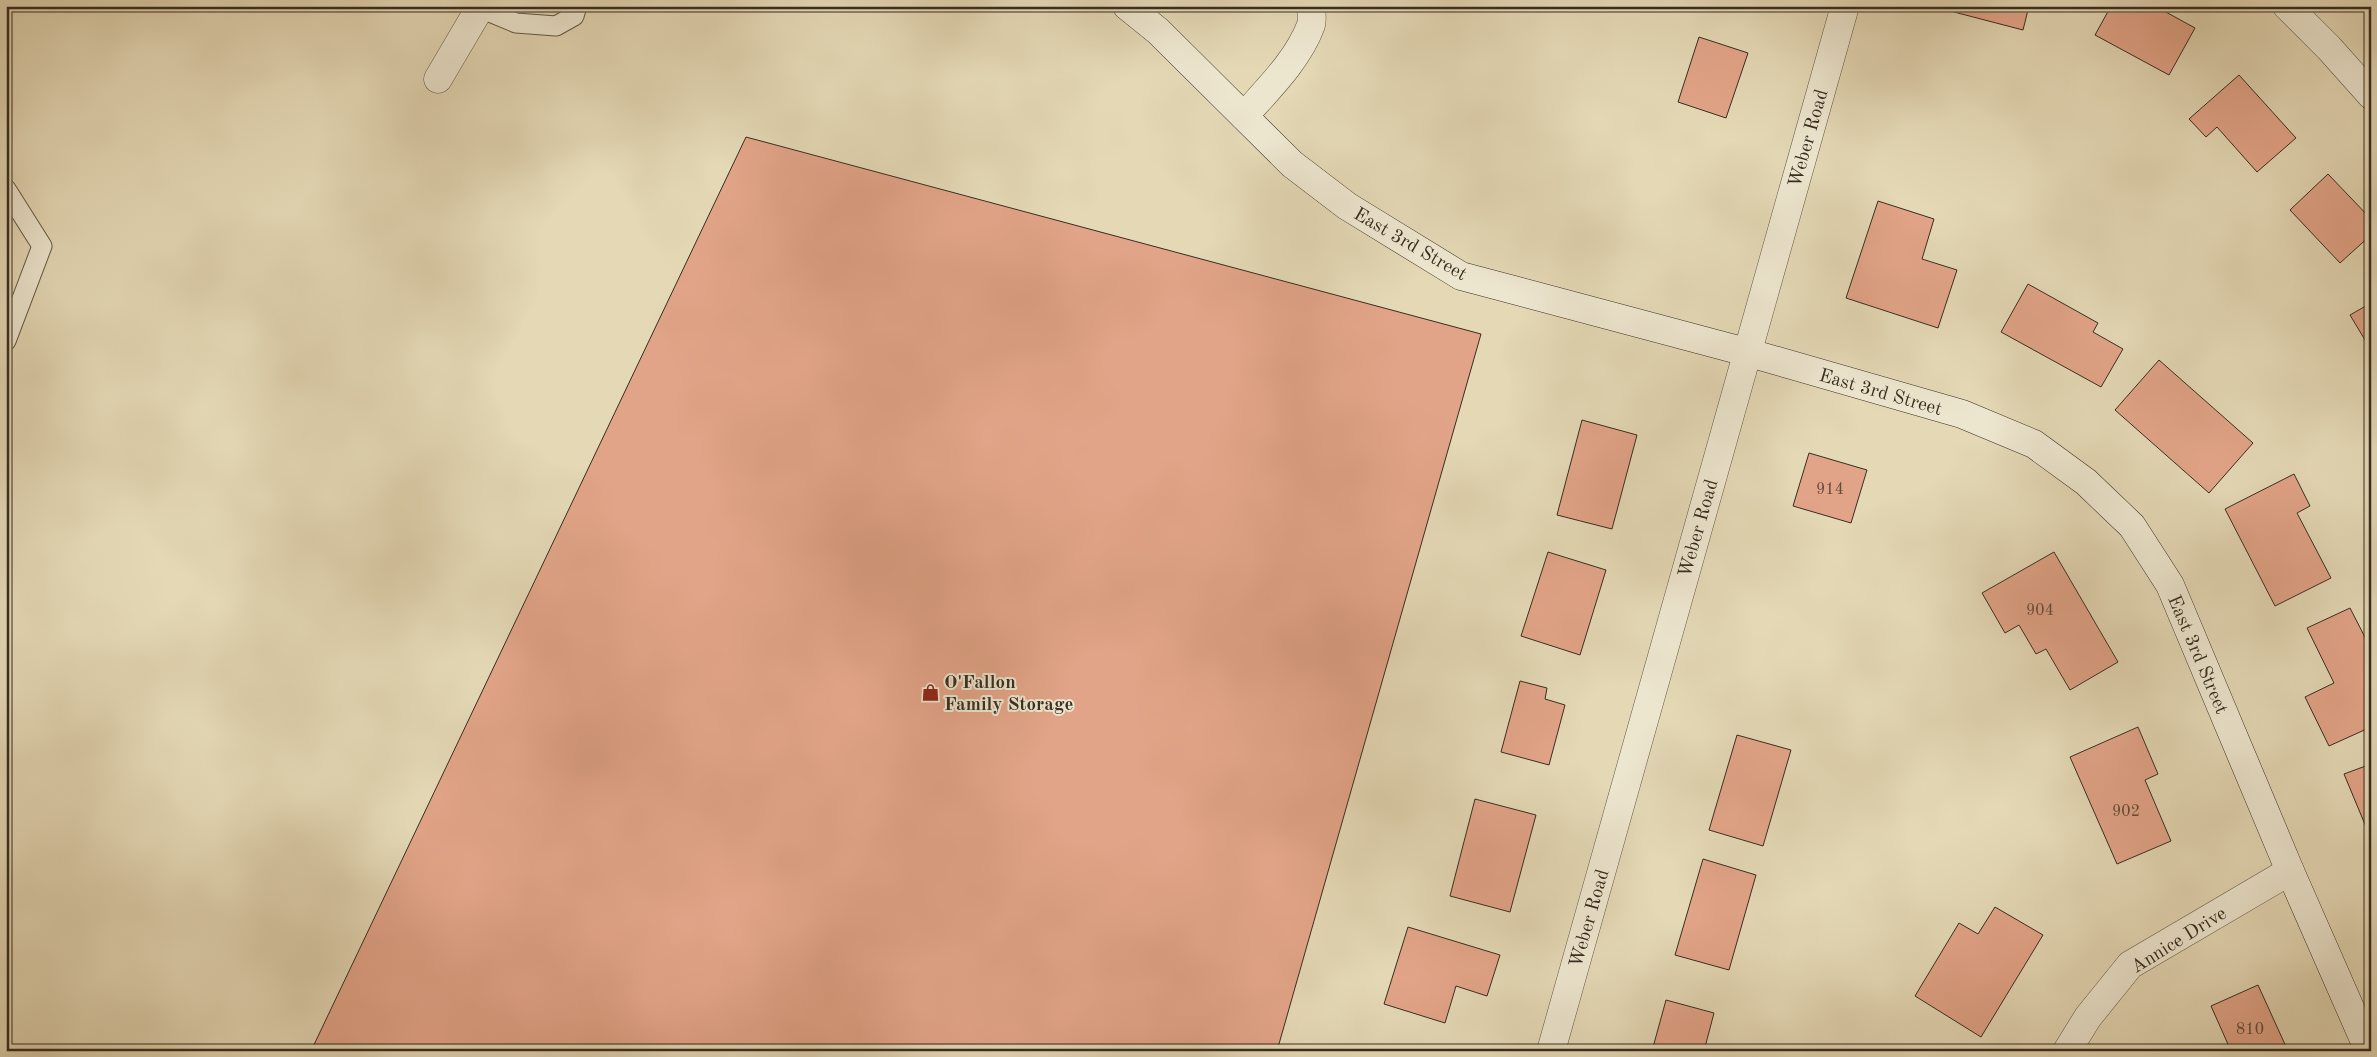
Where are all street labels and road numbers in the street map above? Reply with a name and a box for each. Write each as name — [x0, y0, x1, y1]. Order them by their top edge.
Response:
street label: Weber Road — [1786, 87, 1832, 190]
street label: East 3rd Street — [1350, 205, 1470, 285]
street label: East 3rd Street — [1817, 367, 1944, 420]
street label: Weber Road — [1676, 477, 1722, 580]
street label: East 3rd Street — [2163, 593, 2230, 717]
street label: Weber Road — [1567, 867, 1613, 970]
street label: Annice Drive — [2128, 904, 2230, 978]

